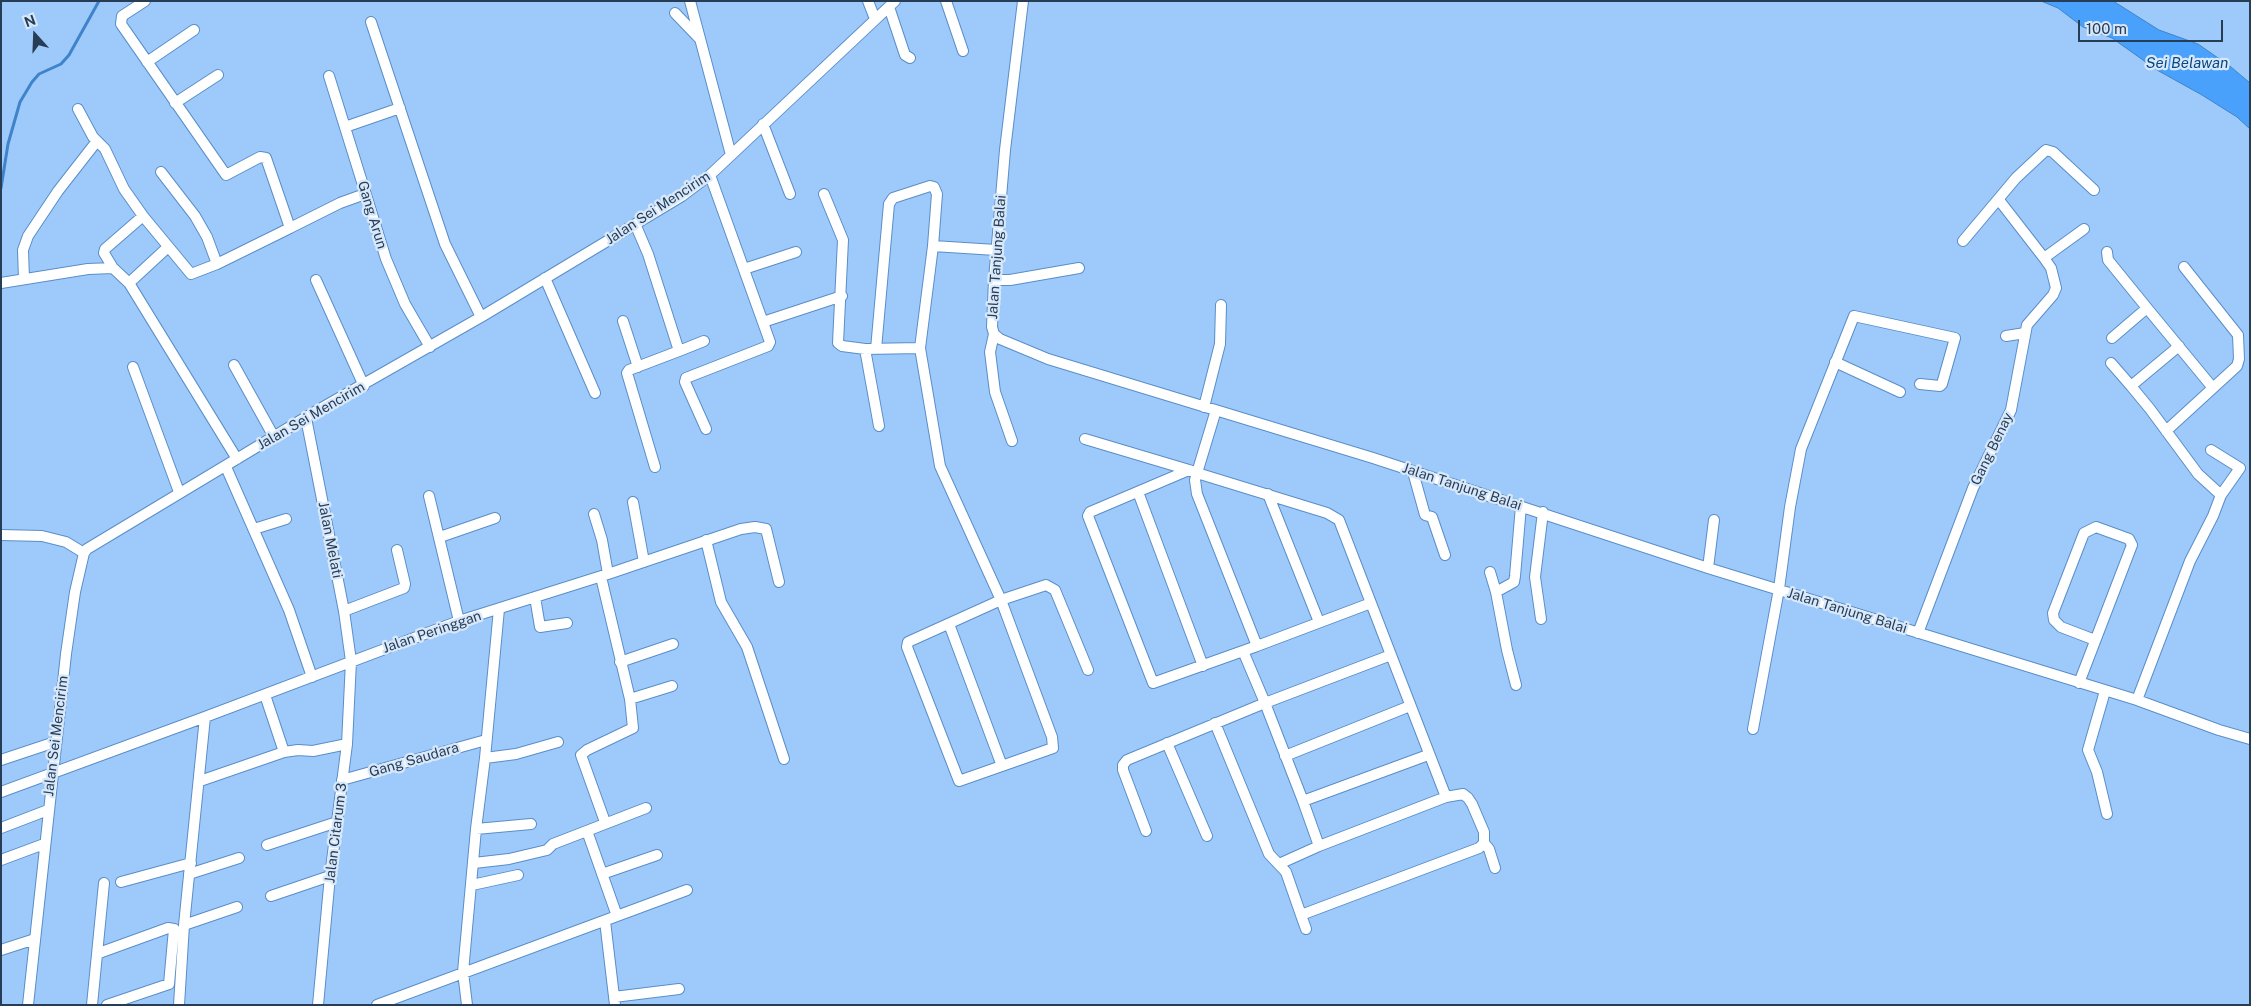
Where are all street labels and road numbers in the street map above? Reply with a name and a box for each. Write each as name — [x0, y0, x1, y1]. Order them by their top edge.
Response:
street label: Jalan Sei Mencirim — [603, 168, 713, 248]
street label: Gang Arun — [354, 179, 390, 251]
street label: Jalan Tanjung Balai — [984, 194, 1010, 320]
street label: Jalan Sei Mencirim — [254, 378, 368, 454]
street label: Gang Benay — [1967, 410, 2017, 488]
street label: Jalan Tanjung Balai — [1400, 460, 1524, 514]
street label: Jalan Melati — [314, 500, 346, 580]
street label: Jalan Tanjung Balai — [1785, 585, 1909, 637]
street label: Jalan Peringgan — [380, 607, 484, 657]
street label: Jalan Sei Mencirim — [40, 675, 72, 797]
street label: Gang Saudara — [367, 739, 461, 781]
street label: Jalan Citarum 3 — [322, 782, 350, 884]

